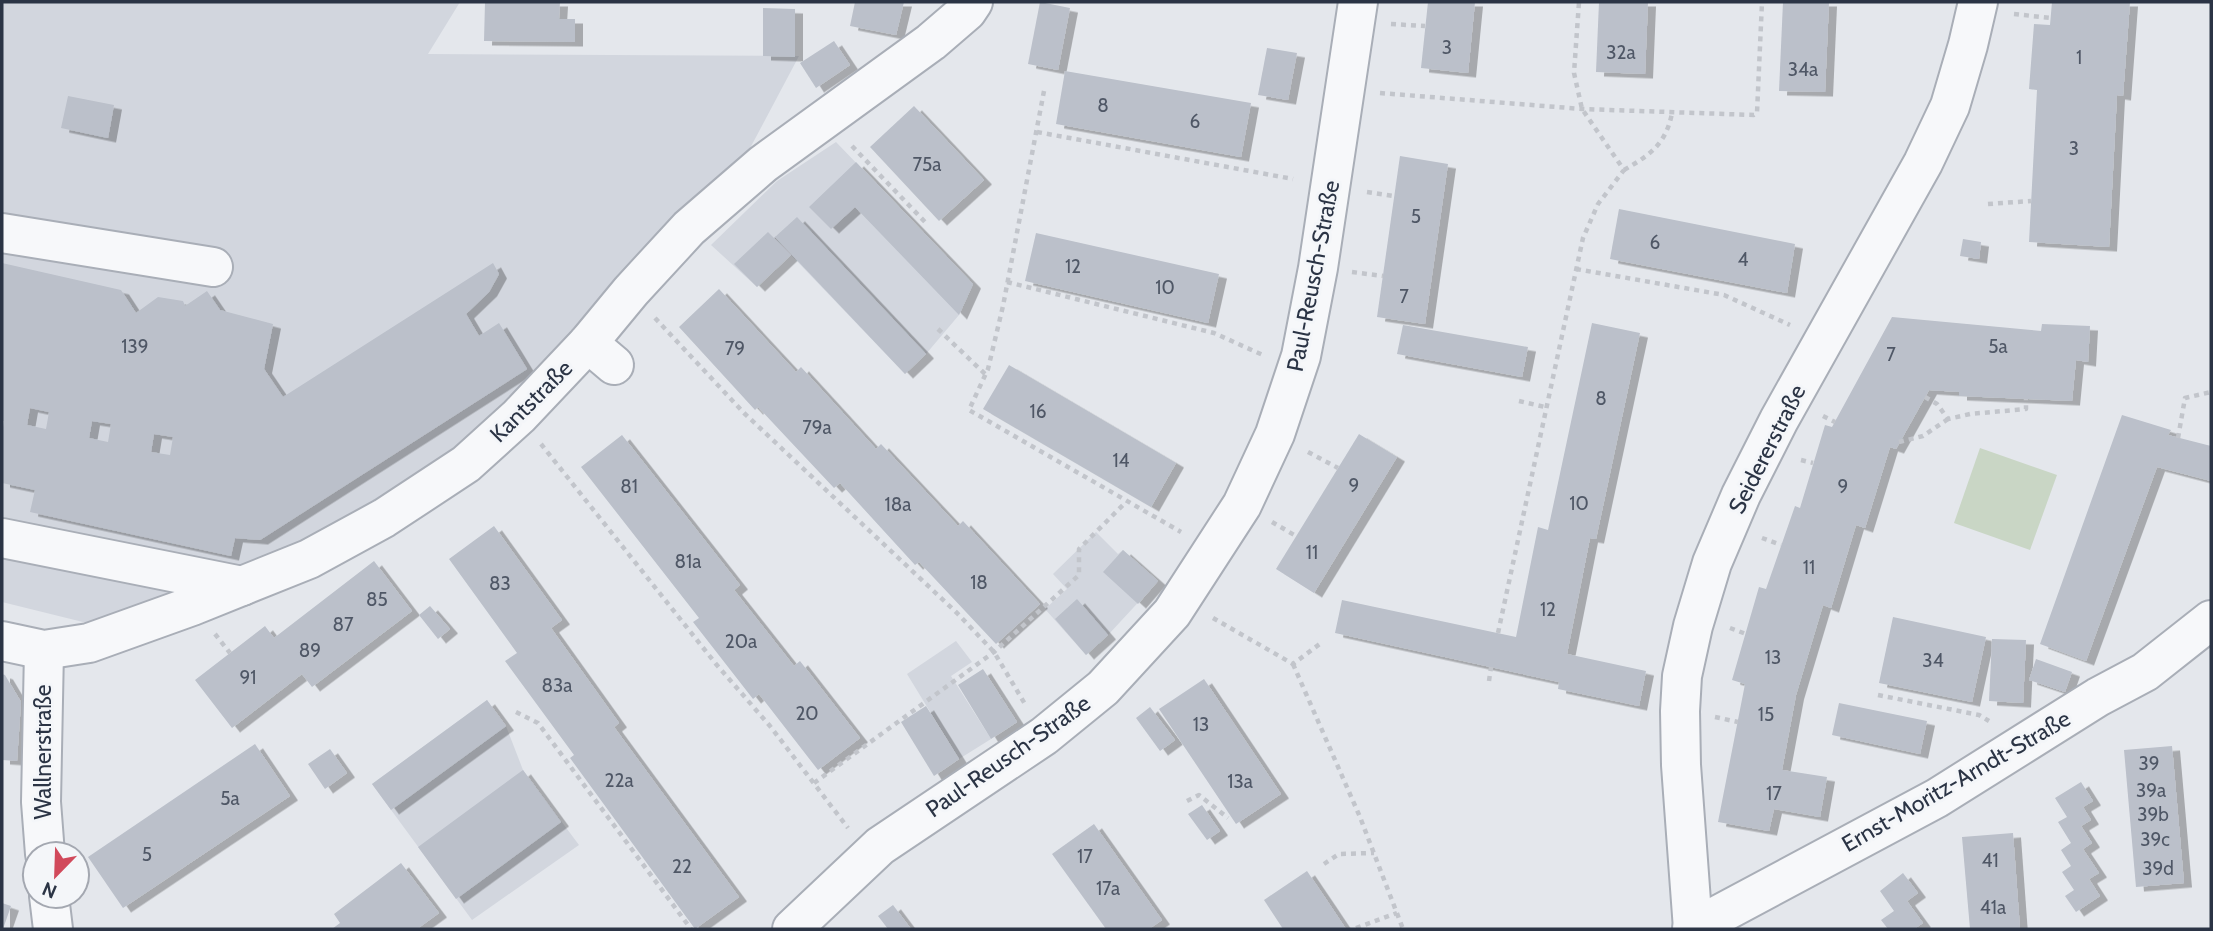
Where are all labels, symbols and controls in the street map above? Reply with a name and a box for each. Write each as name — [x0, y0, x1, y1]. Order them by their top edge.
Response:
house number: 3 — [1442, 36, 1452, 59]
house number: 32a — [1606, 41, 1636, 64]
house number: 1 — [2076, 46, 2082, 69]
house number: 34a — [1788, 58, 1818, 81]
house number: 8 — [1097, 94, 1109, 117]
house number: 6 — [1190, 110, 1200, 133]
house number: 3 — [2069, 137, 2079, 160]
house number: 75a — [913, 153, 941, 176]
street label: Paul-Reusch-Straße — [1281, 178, 1345, 374]
house number: 5 — [1411, 205, 1421, 228]
house number: 6 — [1650, 231, 1660, 254]
house number: 4 — [1738, 248, 1749, 271]
house number: 12 — [1065, 255, 1081, 278]
house number: 10 — [1155, 276, 1175, 299]
house number: 7 — [1399, 285, 1409, 308]
house number: 139 — [121, 335, 149, 358]
house number: 5a — [1988, 335, 2008, 358]
house number: 79 — [725, 337, 745, 360]
house number: 7 — [1886, 343, 1896, 366]
street label: Kantstraße — [484, 354, 578, 448]
street label: Seidererstraße — [1723, 380, 1812, 518]
house number: 8 — [1595, 387, 1607, 410]
house number: 16 — [1030, 400, 1047, 423]
house number: 79a — [802, 416, 832, 439]
house number: 14 — [1112, 449, 1130, 472]
house number: 9 — [1349, 474, 1359, 497]
house number: 81 — [620, 475, 638, 498]
house number: 9 — [1838, 475, 1848, 498]
house number: 10 — [1569, 492, 1589, 515]
house number: 18a — [885, 493, 911, 516]
house number: 11 — [1306, 541, 1318, 564]
house number: 81a — [675, 550, 701, 573]
house number: 11 — [1803, 556, 1815, 579]
house number: 18 — [970, 571, 988, 594]
house number: 83 — [489, 572, 511, 595]
house number: 85 — [366, 588, 388, 611]
house number: 12 — [1540, 598, 1556, 621]
house number: 87 — [332, 613, 354, 636]
house number: 20a — [725, 630, 757, 653]
house number: 89 — [299, 639, 321, 662]
house number: 13 — [1765, 646, 1781, 669]
house number: 34 — [1922, 649, 1944, 672]
house number: 91 — [240, 666, 257, 689]
house number: 83a — [542, 674, 572, 697]
street label: Wallnerstraße — [29, 684, 57, 820]
street label: Paul-Reusch-Straße — [920, 689, 1096, 823]
house number: 20 — [795, 702, 819, 725]
house number: 15 — [1758, 703, 1774, 726]
street label: Ernst-Moritz-Arndt-Straße — [1837, 704, 2075, 858]
house number: 13 — [1193, 713, 1209, 736]
house number: 39 — [2138, 752, 2160, 775]
house number: 22a — [604, 769, 634, 792]
house number: 13a — [1227, 770, 1253, 793]
house number: 39a — [2136, 779, 2166, 802]
house number: 17 — [1766, 782, 1782, 805]
house number: 5a — [220, 787, 240, 810]
house number: 39b — [2137, 803, 2169, 826]
house number: 39c — [2140, 828, 2170, 851]
north arrow — [21, 840, 91, 910]
house number: 5 — [142, 843, 152, 866]
house number: 17 — [1077, 845, 1093, 868]
house number: 41 — [1981, 849, 1999, 872]
house number: 22 — [672, 855, 692, 878]
house number: 39d — [2142, 857, 2174, 880]
text: N — [39, 877, 60, 903]
house number: 17a — [1096, 877, 1120, 900]
house number: 41a — [1980, 896, 2006, 919]

